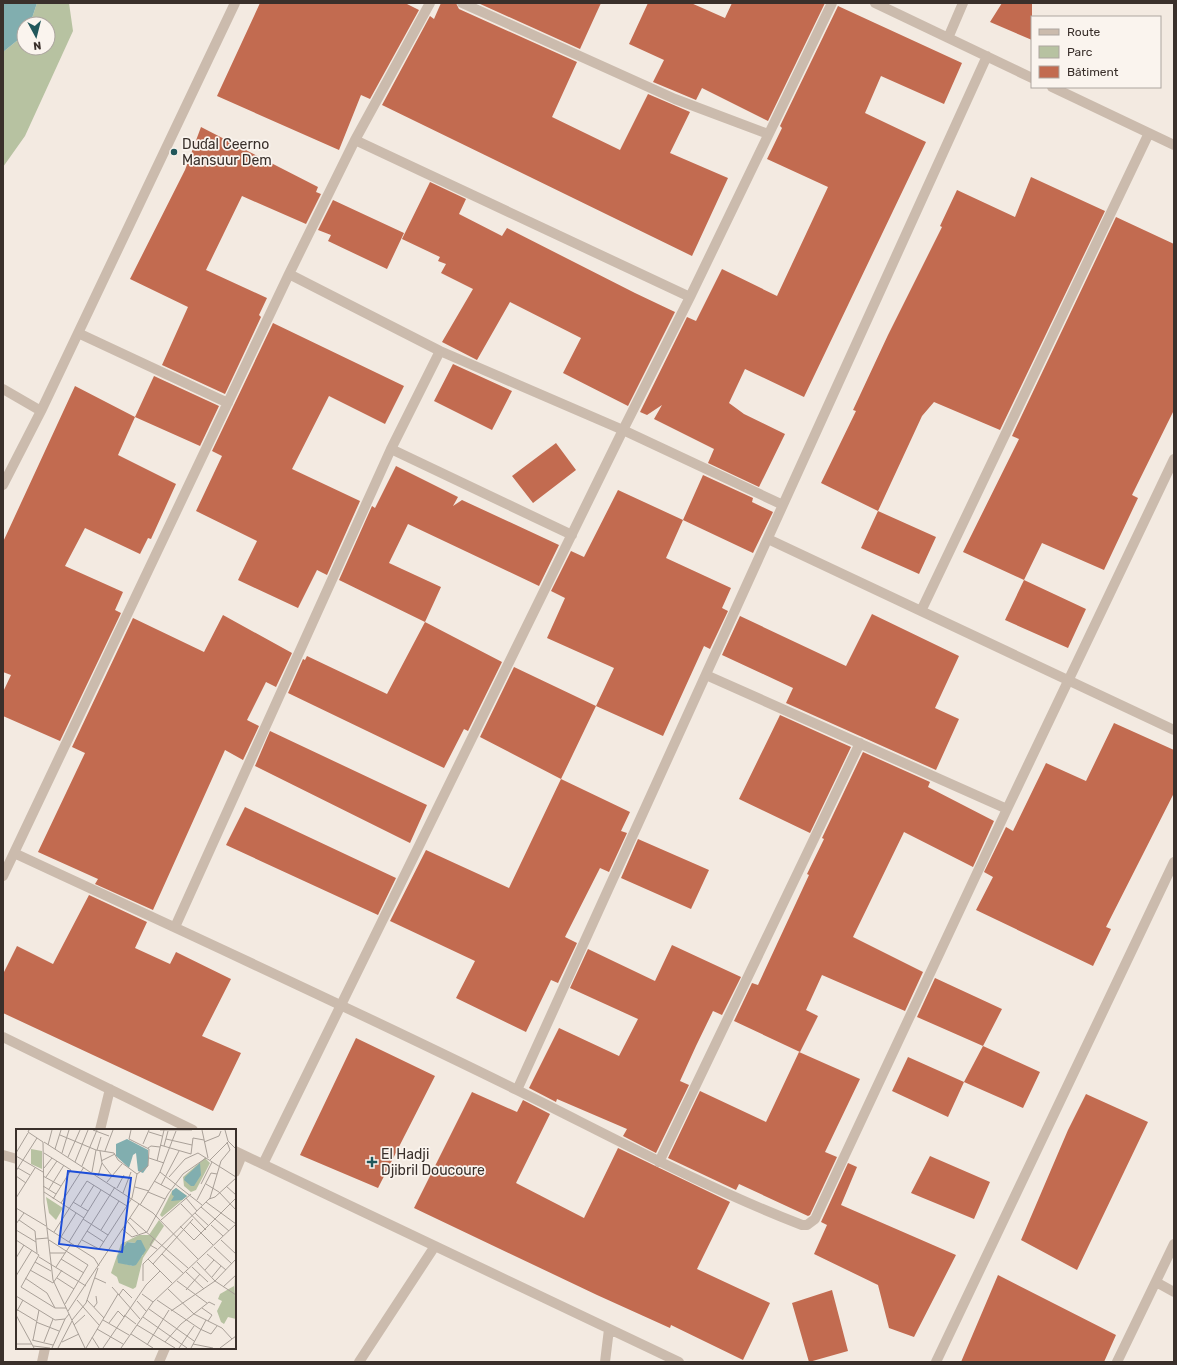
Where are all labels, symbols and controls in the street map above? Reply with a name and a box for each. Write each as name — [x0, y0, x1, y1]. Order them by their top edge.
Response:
north arrow — [16, 16, 56, 56]
legend — [1031, 16, 1161, 88]
text: Route — [1067, 25, 1101, 39]
text: N — [32, 38, 42, 52]
text: Parc — [1067, 45, 1093, 59]
text: Bâtiment — [1067, 65, 1119, 79]
place label: Duɗal Ceerno Mansuur Dem — [182, 136, 272, 169]
marker: Duɗal Ceerno Mansuur Dem — [169, 147, 179, 157]
inset map — [16, 1129, 236, 1349]
place label: El Hadji Djibril Doucoure — [381, 1146, 485, 1179]
marker: El Hadji Djibril Doucoure — [366, 1156, 378, 1168]

